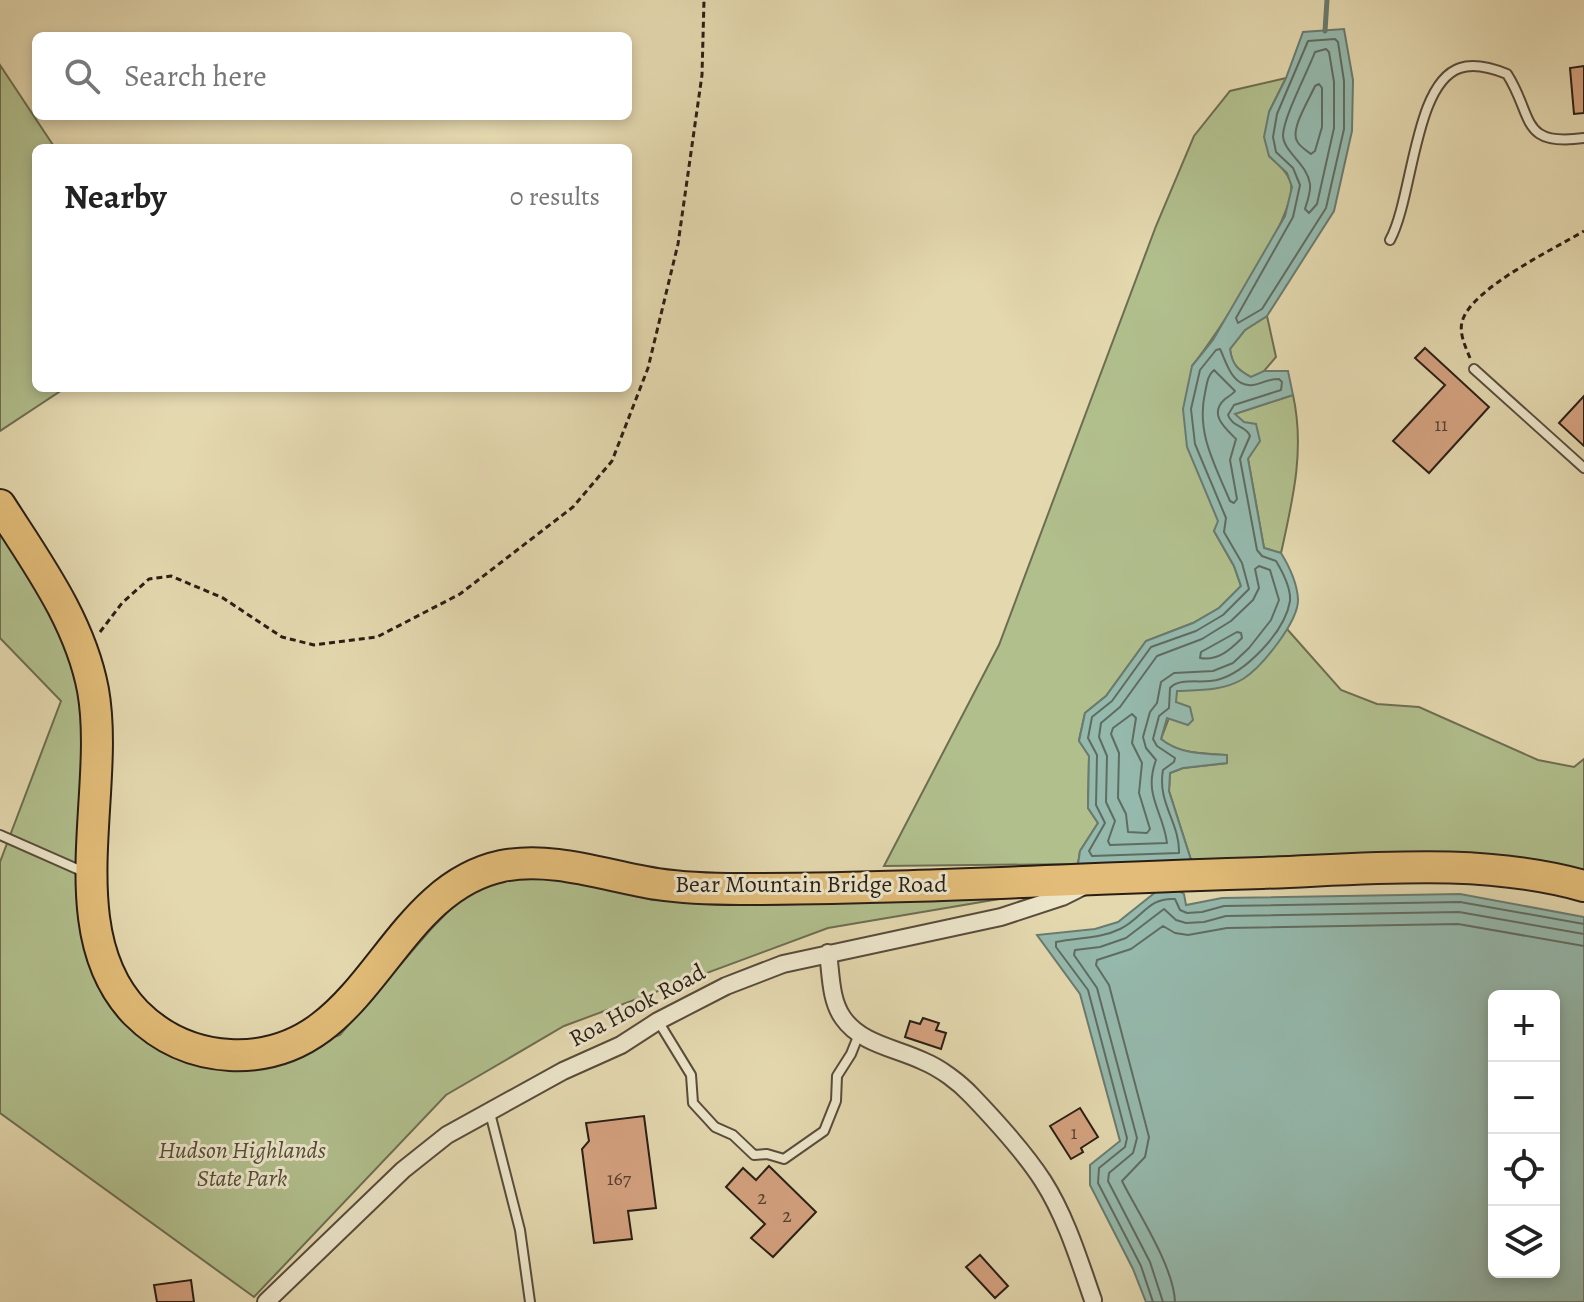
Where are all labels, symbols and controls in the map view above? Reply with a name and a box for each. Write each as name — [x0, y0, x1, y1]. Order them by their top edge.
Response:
search box — [32, 32, 632, 120]
icon: search — [60, 54, 104, 98]
text: Search here — [124, 56, 267, 96]
text: Nearby — [64, 173, 167, 220]
text: 0 results — [510, 179, 600, 214]
house number: 11 — [1434, 411, 1448, 438]
street label: Bear Mountain Bridge Road — [675, 868, 947, 900]
street label: Roa Hook Road — [563, 956, 711, 1054]
map controls — [1488, 990, 1560, 1278]
button: + — [1488, 990, 1560, 1062]
button: − — [1488, 1062, 1560, 1134]
house number: 1 — [1071, 1119, 1078, 1146]
park label: Hudson Highlands State Park — [158, 1134, 326, 1194]
button: locate — [1488, 1134, 1560, 1206]
house number: 167 — [607, 1165, 632, 1192]
house number: 2 — [757, 1184, 767, 1211]
house number: 2 — [782, 1202, 792, 1229]
button: layers — [1488, 1206, 1560, 1278]

